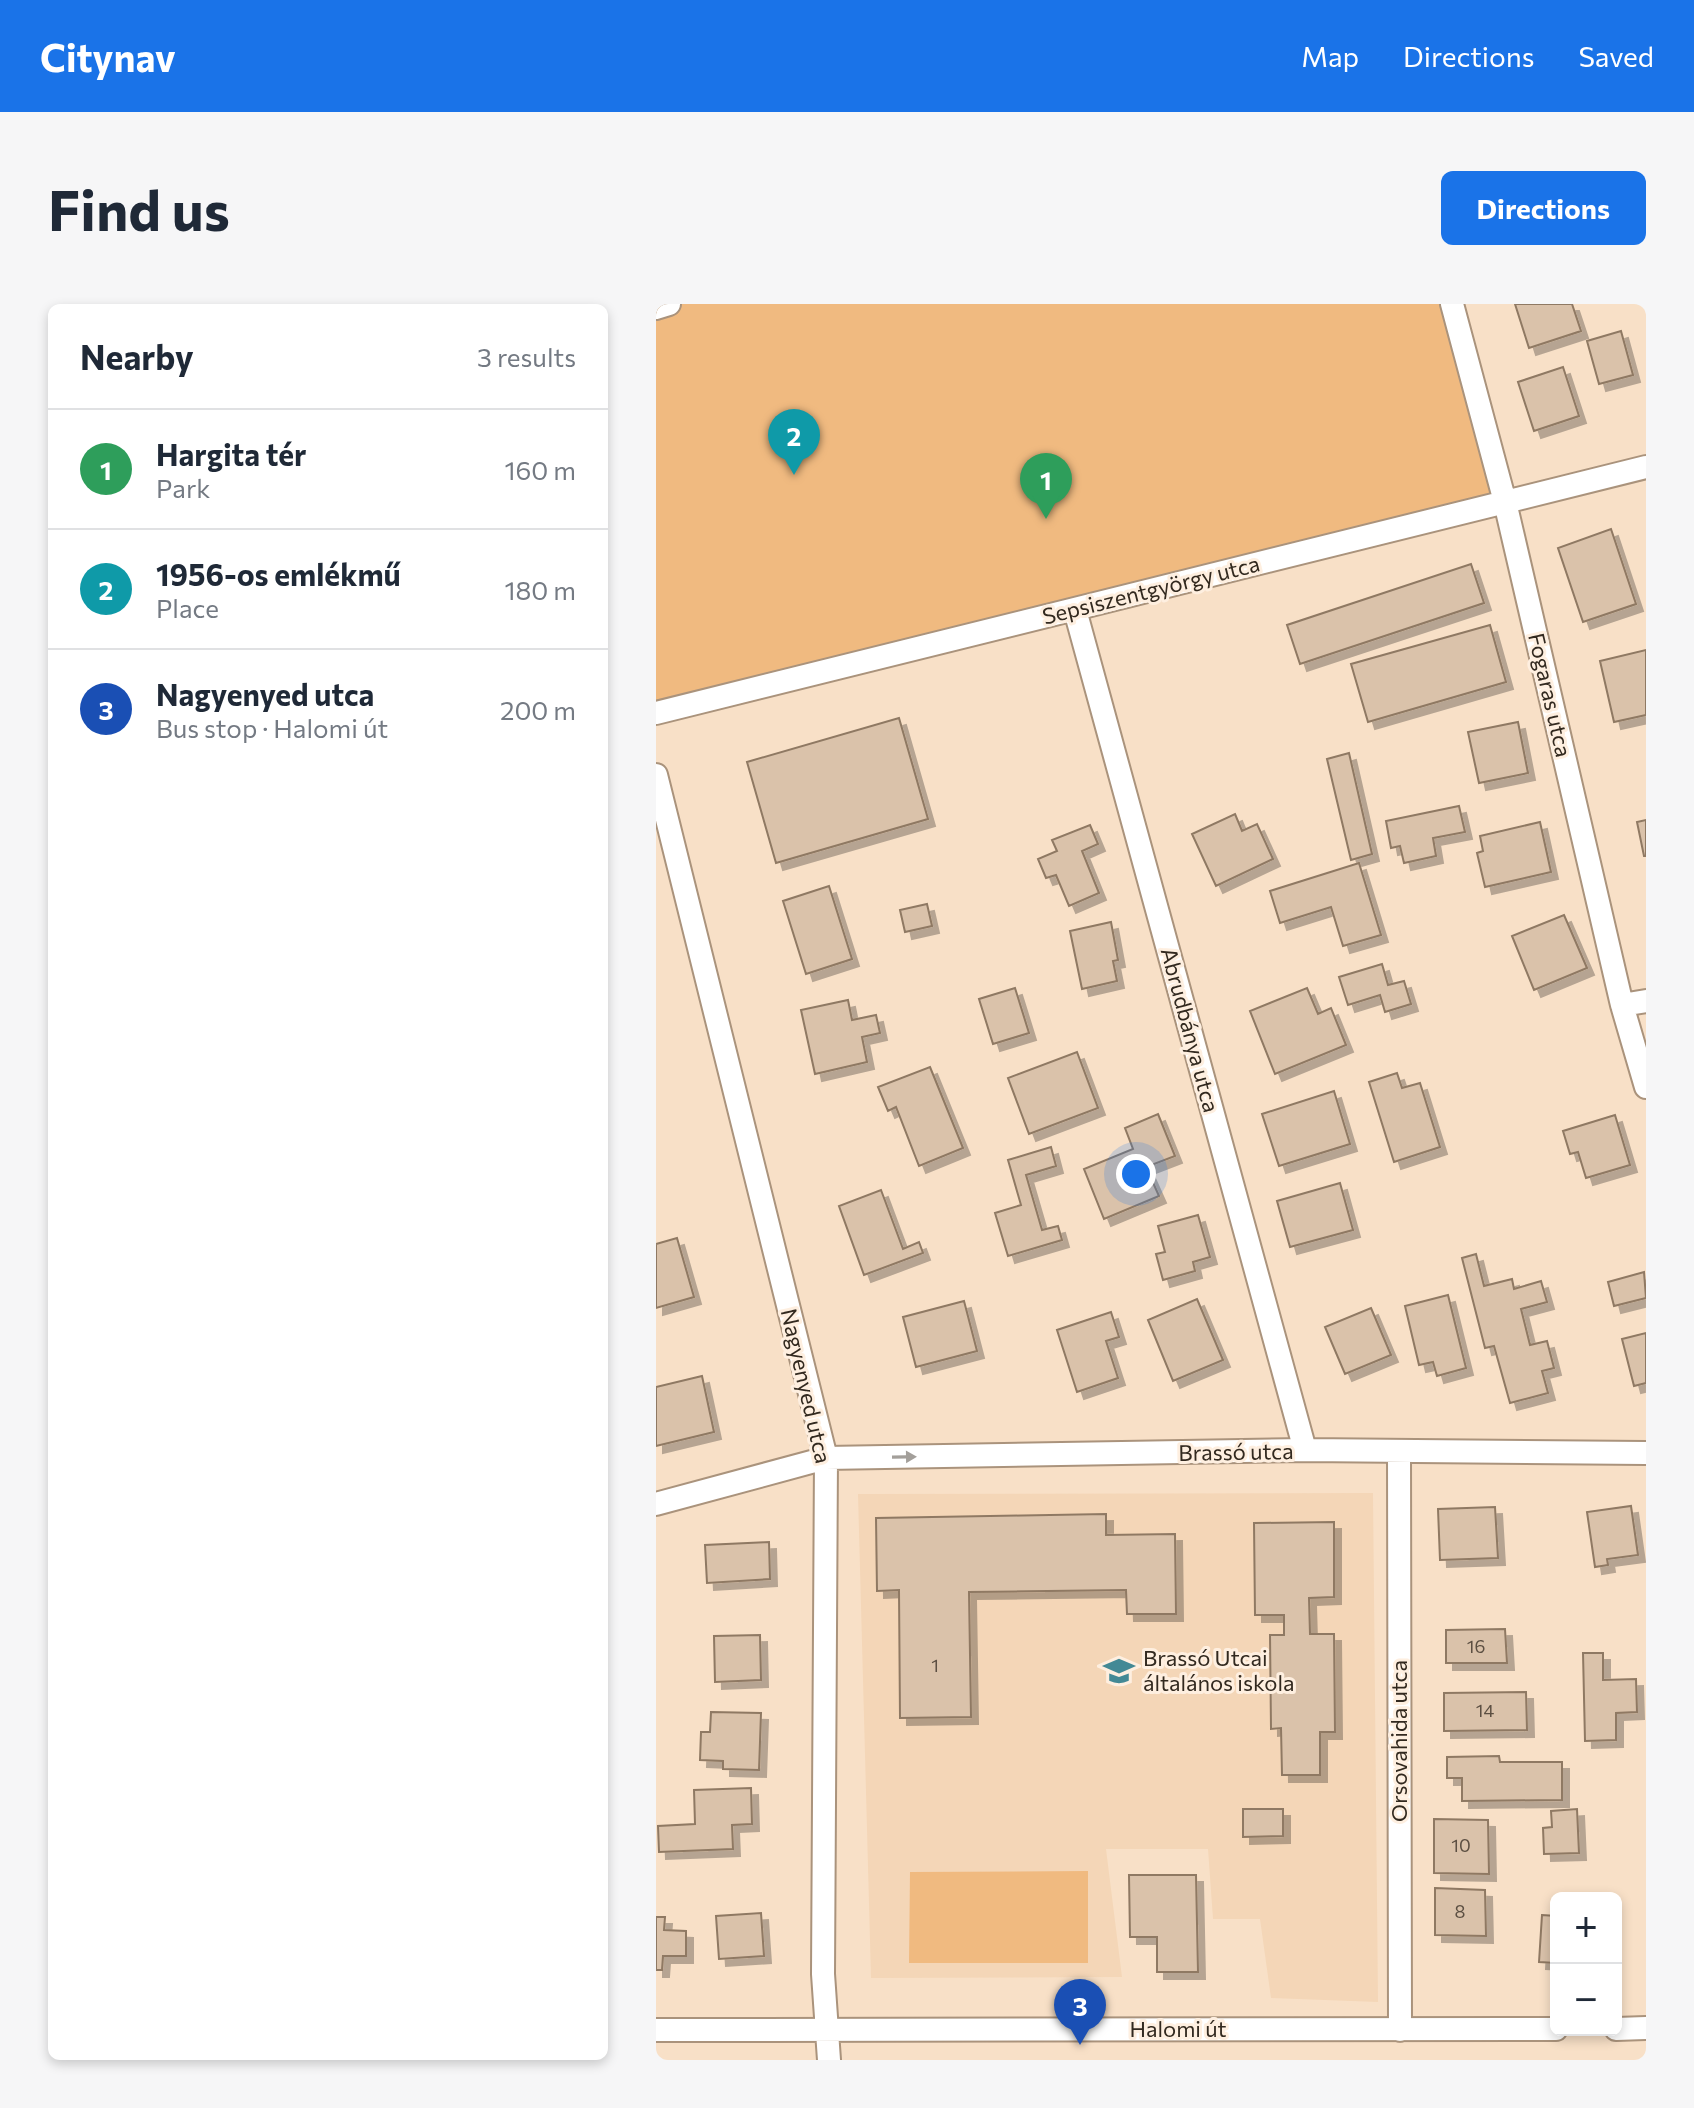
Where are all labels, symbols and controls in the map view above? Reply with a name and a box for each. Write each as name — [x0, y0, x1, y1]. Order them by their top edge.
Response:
text: Citynav — [40, 33, 176, 80]
text: Map — [1301, 39, 1359, 73]
text: Directions — [1403, 39, 1534, 73]
text: Saved — [1578, 39, 1654, 73]
button: Directions — [1441, 171, 1646, 245]
text: Find us — [48, 174, 230, 243]
text: Nearby — [80, 335, 194, 377]
text: 3 results — [477, 341, 576, 372]
pin: 2 — [768, 409, 820, 475]
text: Hargita tér — [156, 435, 307, 472]
pin: 1 — [1020, 453, 1072, 519]
text: 1 — [100, 454, 112, 485]
text: 160 m — [504, 454, 576, 485]
text: Park — [156, 472, 210, 503]
street label: Sepsiszentgyörgy utca — [1039, 549, 1262, 630]
text: 1956-os emlékmű — [156, 555, 401, 592]
text: 2 — [99, 574, 113, 605]
text: 180 m — [504, 574, 576, 605]
text: Place — [156, 592, 219, 623]
street label: Fogaras utca — [1523, 630, 1578, 759]
text: Nagyenyed utca — [156, 675, 374, 712]
text: 3 — [98, 694, 114, 725]
text: 200 m — [500, 694, 576, 725]
text: Bus stop · Halomi út — [156, 712, 388, 743]
street label: Abrudbánya utca — [1156, 945, 1225, 1115]
your location — [1116, 1154, 1156, 1194]
street label: Nagyenyed utca — [776, 1306, 837, 1466]
street label: Brassó utca — [1178, 1437, 1294, 1466]
one-way arrow — [892, 1451, 917, 1463]
house number: 16 — [1467, 1635, 1485, 1657]
place label: Brassó Utcai általános iskola — [1143, 1644, 1295, 1696]
house number: 1 — [931, 1654, 939, 1676]
school or university icon: Brassó Utcai általános iskola — [1102, 1654, 1136, 1688]
street label: Orsovahida utca — [1385, 1660, 1412, 1822]
house number: 14 — [1476, 1699, 1494, 1721]
house number: 10 — [1451, 1834, 1471, 1856]
map controls — [1550, 1892, 1622, 2036]
button: + — [1550, 1892, 1622, 1964]
house number: 8 — [1455, 1900, 1466, 1922]
button: − — [1550, 1964, 1622, 2036]
pin: 3 — [1054, 1979, 1106, 2045]
street label: Halomi út — [1129, 2015, 1227, 2042]

